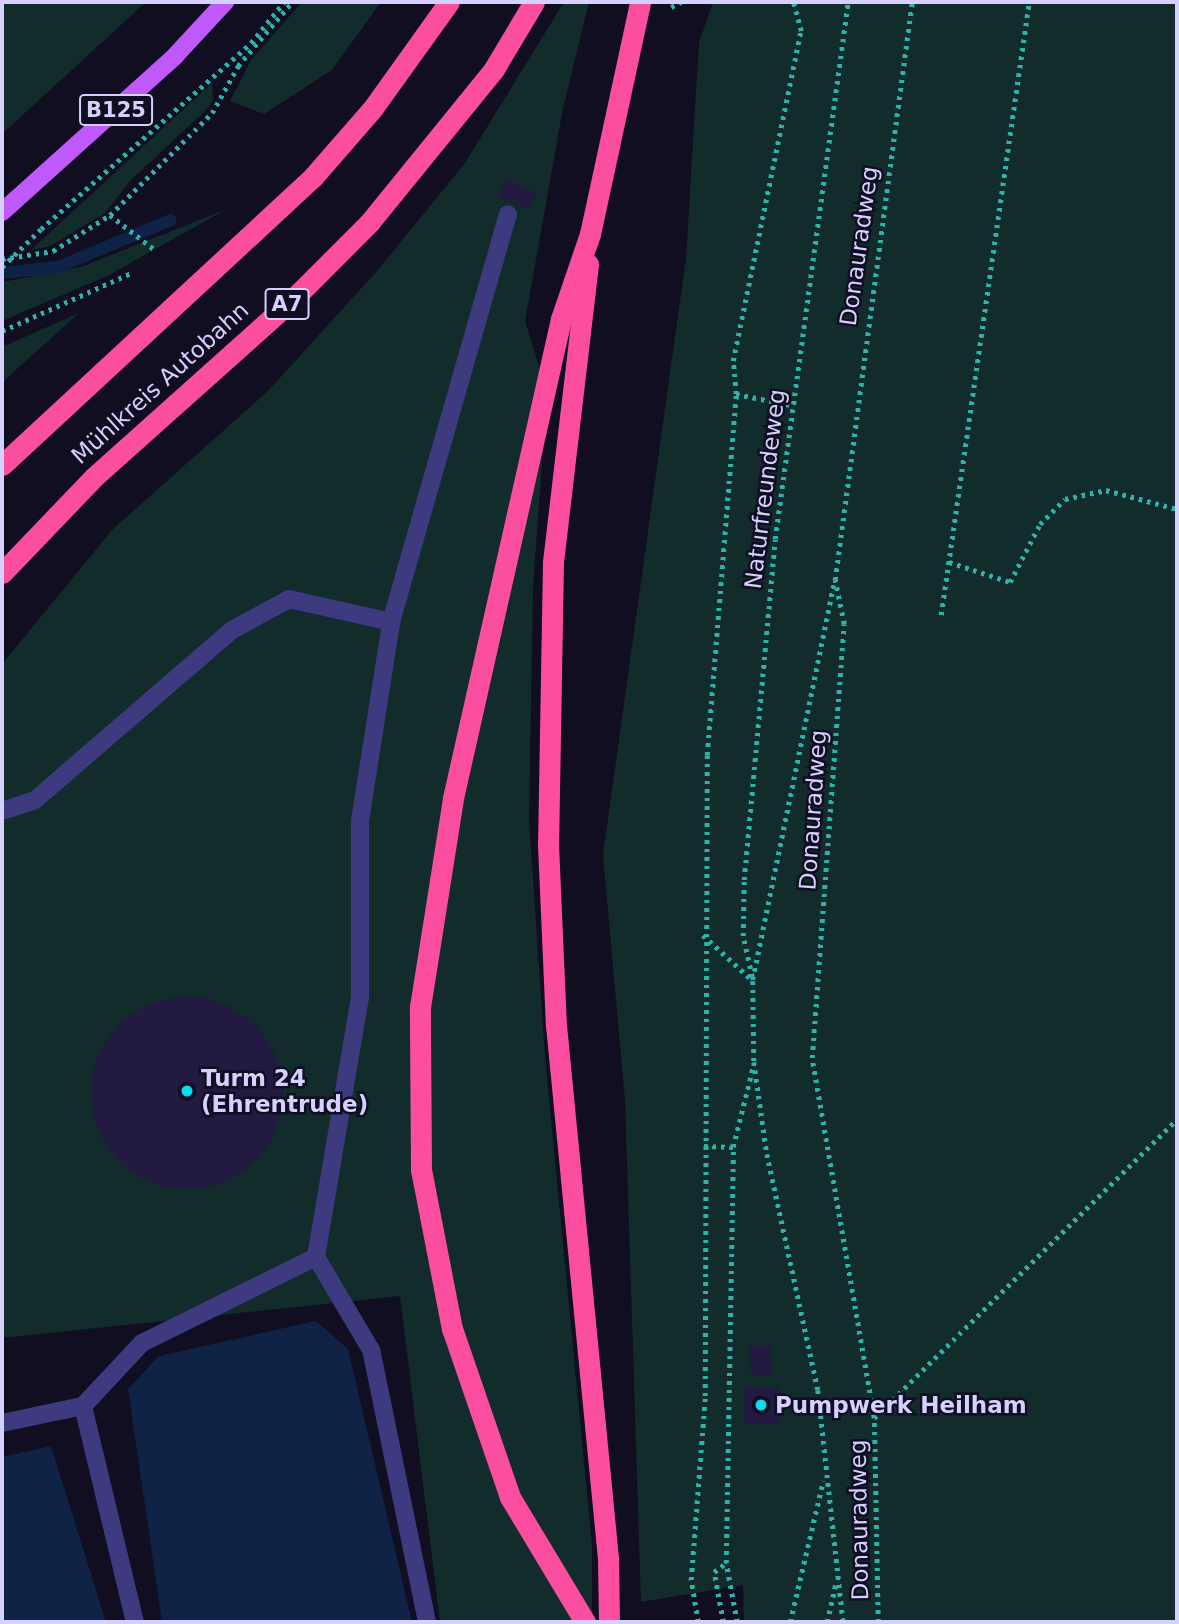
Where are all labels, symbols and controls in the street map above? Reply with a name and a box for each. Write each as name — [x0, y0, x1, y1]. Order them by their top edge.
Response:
road number: B125 — [78, 92, 154, 128]
street label: Donauradweg — [834, 164, 884, 328]
road number: A7 — [264, 286, 310, 322]
street label: Mühlkreis Autobahn — [66, 296, 254, 470]
street label: Naturfreundeweg — [739, 388, 791, 590]
street label: Donauradweg — [794, 729, 832, 891]
place label: Turm 24 (Ehrentrude) — [201, 1064, 368, 1118]
marker: Turm 24 (Ehrentrude) — [179, 1083, 195, 1099]
place label: Pumpwerk Heilham — [775, 1391, 1027, 1419]
marker: Pumpwerk Heilham — [753, 1397, 769, 1413]
street label: Donauradweg — [844, 1439, 874, 1601]

